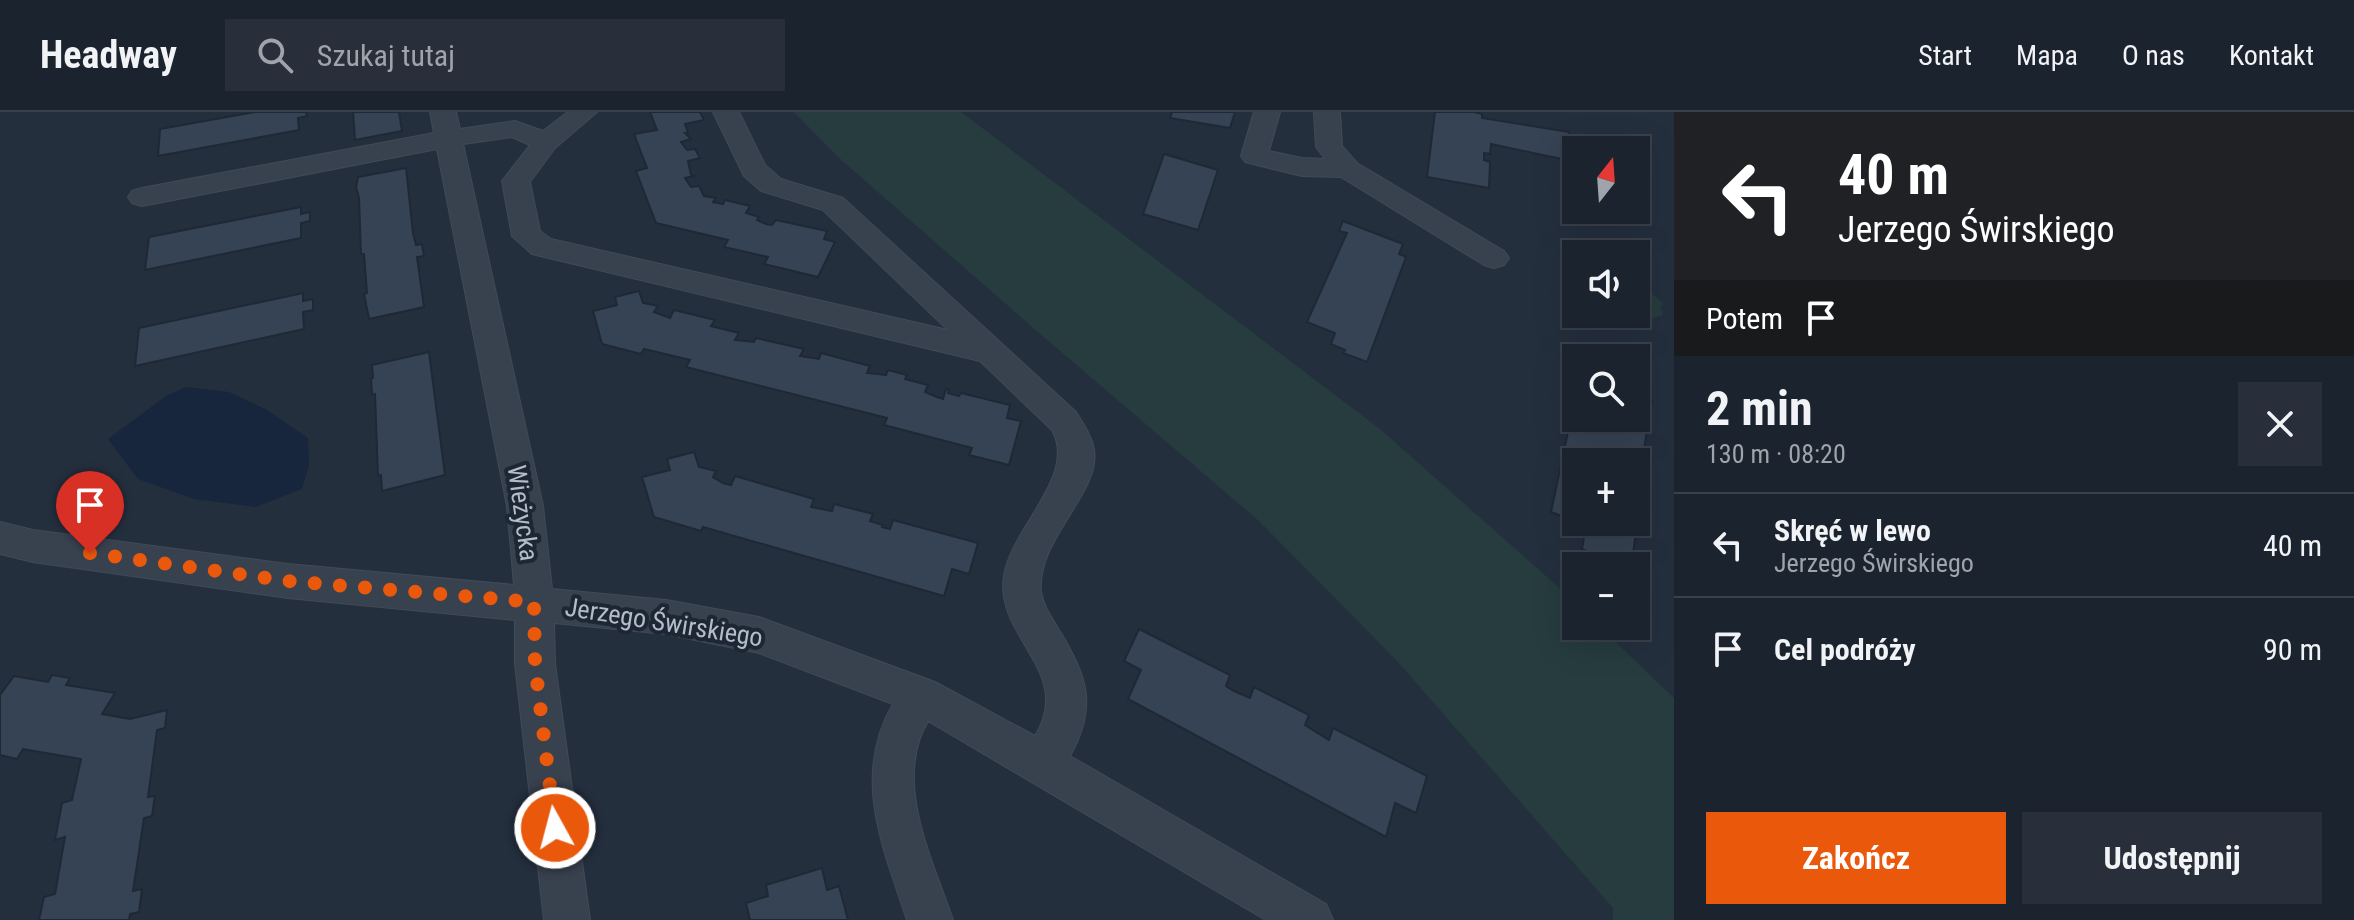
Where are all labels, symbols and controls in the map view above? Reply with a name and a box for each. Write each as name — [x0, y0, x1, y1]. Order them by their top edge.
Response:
search box — [225, 19, 785, 91]
text: Headway — [40, 33, 177, 77]
icon: search — [253, 33, 297, 77]
text: Szukaj tutaj — [317, 38, 455, 73]
text: Start — [1918, 39, 1972, 72]
text: Mapa — [2016, 39, 2078, 72]
text: O nas — [2122, 39, 2185, 72]
text: Kontakt — [2229, 39, 2314, 72]
north arrow — [1562, 136, 1650, 224]
map controls — [1562, 136, 1650, 640]
text: 40 m — [1838, 142, 1949, 208]
icon: left — [1706, 144, 1810, 248]
text: Jerzego Świrskiego — [1838, 209, 2115, 251]
button: sound — [1562, 240, 1650, 328]
icon: arrive — [1799, 296, 1843, 340]
text: Potem — [1706, 301, 1783, 336]
button: search — [1562, 344, 1650, 432]
text: 2 min — [1706, 380, 1813, 437]
button: close — [2238, 382, 2322, 466]
text: 130 m · 08:20 — [1706, 439, 1846, 469]
button: + — [1562, 448, 1650, 536]
street label: Wieżycka — [501, 463, 545, 563]
pin — [56, 471, 124, 553]
icon: arrive — [68, 483, 112, 527]
text: Skręć w lewo — [1774, 513, 1931, 548]
icon: left — [1706, 523, 1750, 567]
text: 40 m — [2263, 528, 2322, 563]
text: Jerzego Świrskiego — [1774, 548, 1974, 578]
button: − — [1562, 552, 1650, 640]
street label: Jerzego Świrskiego — [563, 592, 765, 652]
icon: arrive — [1706, 627, 1750, 671]
text: Cel podróży — [1774, 632, 1916, 667]
text: 90 m — [2263, 632, 2322, 667]
position arrow — [513, 786, 597, 870]
button: Zakończ — [1706, 812, 2006, 904]
button: Udostępnij — [2022, 812, 2322, 904]

